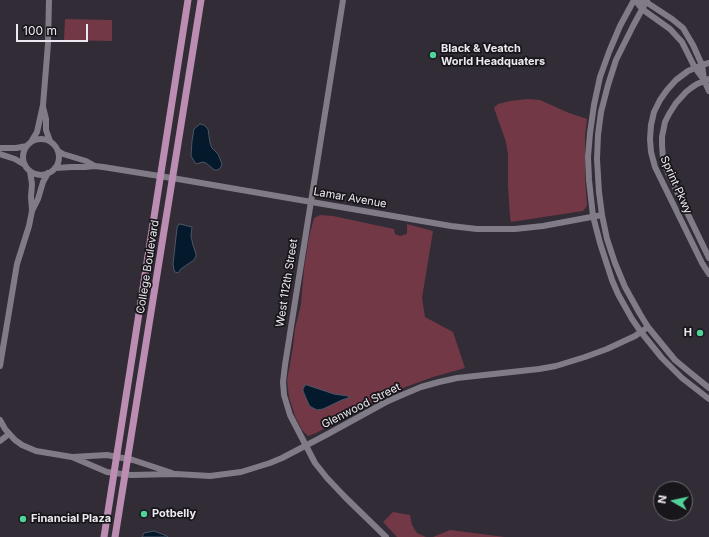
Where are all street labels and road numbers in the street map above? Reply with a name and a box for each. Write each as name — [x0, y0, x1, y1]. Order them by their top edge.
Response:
street label: Sprint Pkwy — [657, 154, 695, 216]
street label: Lamar Avenue — [312, 185, 388, 211]
street label: College Boulevard — [134, 219, 162, 315]
street label: West 112th Street — [274, 238, 300, 328]
street label: Glenwood Street — [319, 380, 403, 432]

